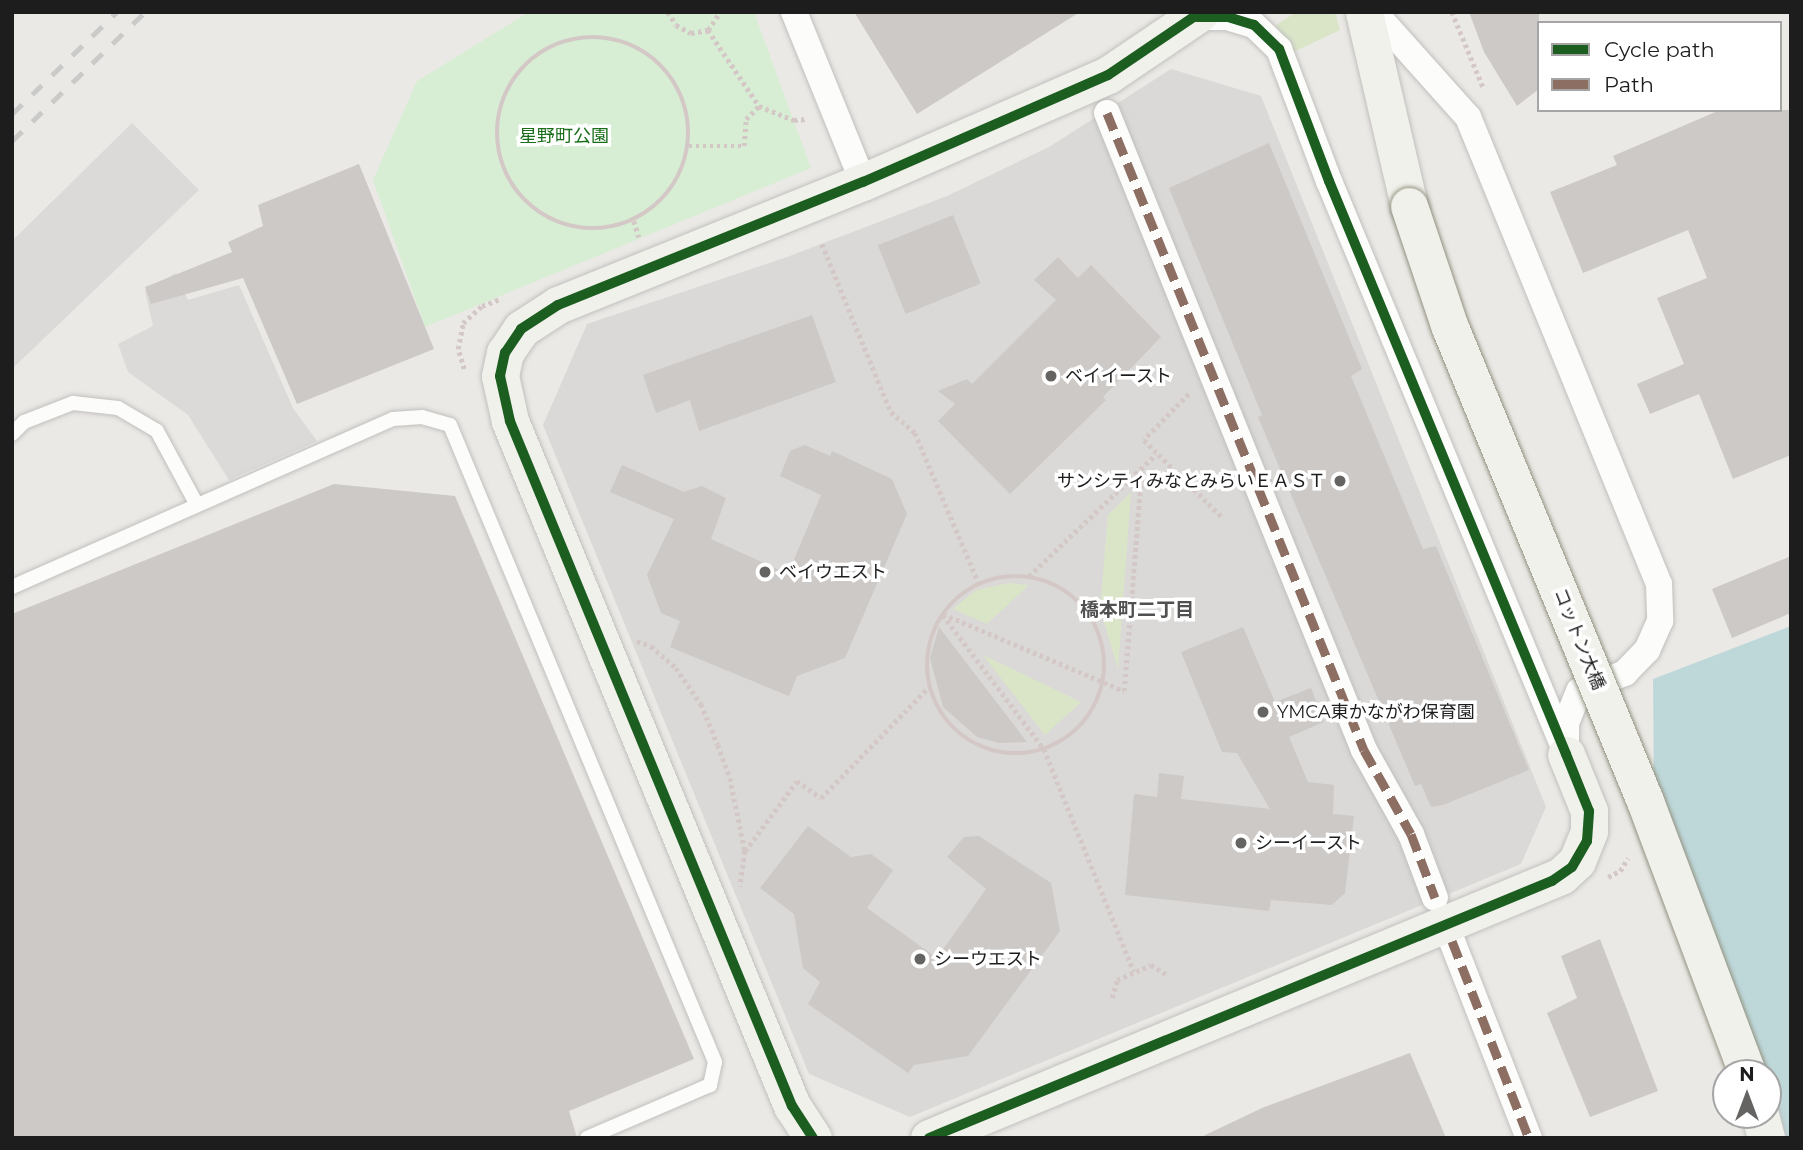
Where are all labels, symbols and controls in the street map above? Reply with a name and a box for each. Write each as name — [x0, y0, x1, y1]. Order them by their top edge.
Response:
legend — [1537, 21, 1782, 112]
text: Cycle path — [1604, 37, 1715, 62]
text: Path — [1604, 72, 1654, 97]
park label: 星野町公園 — [519, 125, 609, 147]
place label: ベイイースト — [1065, 365, 1173, 387]
marker: ベイイースト — [1043, 368, 1059, 384]
place label: サンシティみなとみらいＥＡＳＴ — [1056, 470, 1326, 492]
marker: サンシティみなとみらいＥＡＳＴ — [1332, 473, 1348, 489]
place label: ベイウエスト — [779, 561, 887, 583]
marker: ベイウエスト — [757, 564, 773, 580]
street label: コットン大橋 — [1549, 585, 1609, 693]
district label: 橋本町二丁目 — [1080, 599, 1194, 621]
place label: YMCA東かながわ保育園 — [1277, 701, 1475, 723]
marker: YMCA東かながわ保育園 — [1255, 704, 1271, 720]
place label: シーイースト — [1255, 832, 1363, 854]
marker: シーイースト — [1233, 835, 1249, 851]
place label: シーウエスト — [934, 948, 1042, 970]
marker: シーウエスト — [912, 951, 928, 967]
north arrow — [1712, 1059, 1782, 1129]
text: N — [1739, 1063, 1755, 1086]

